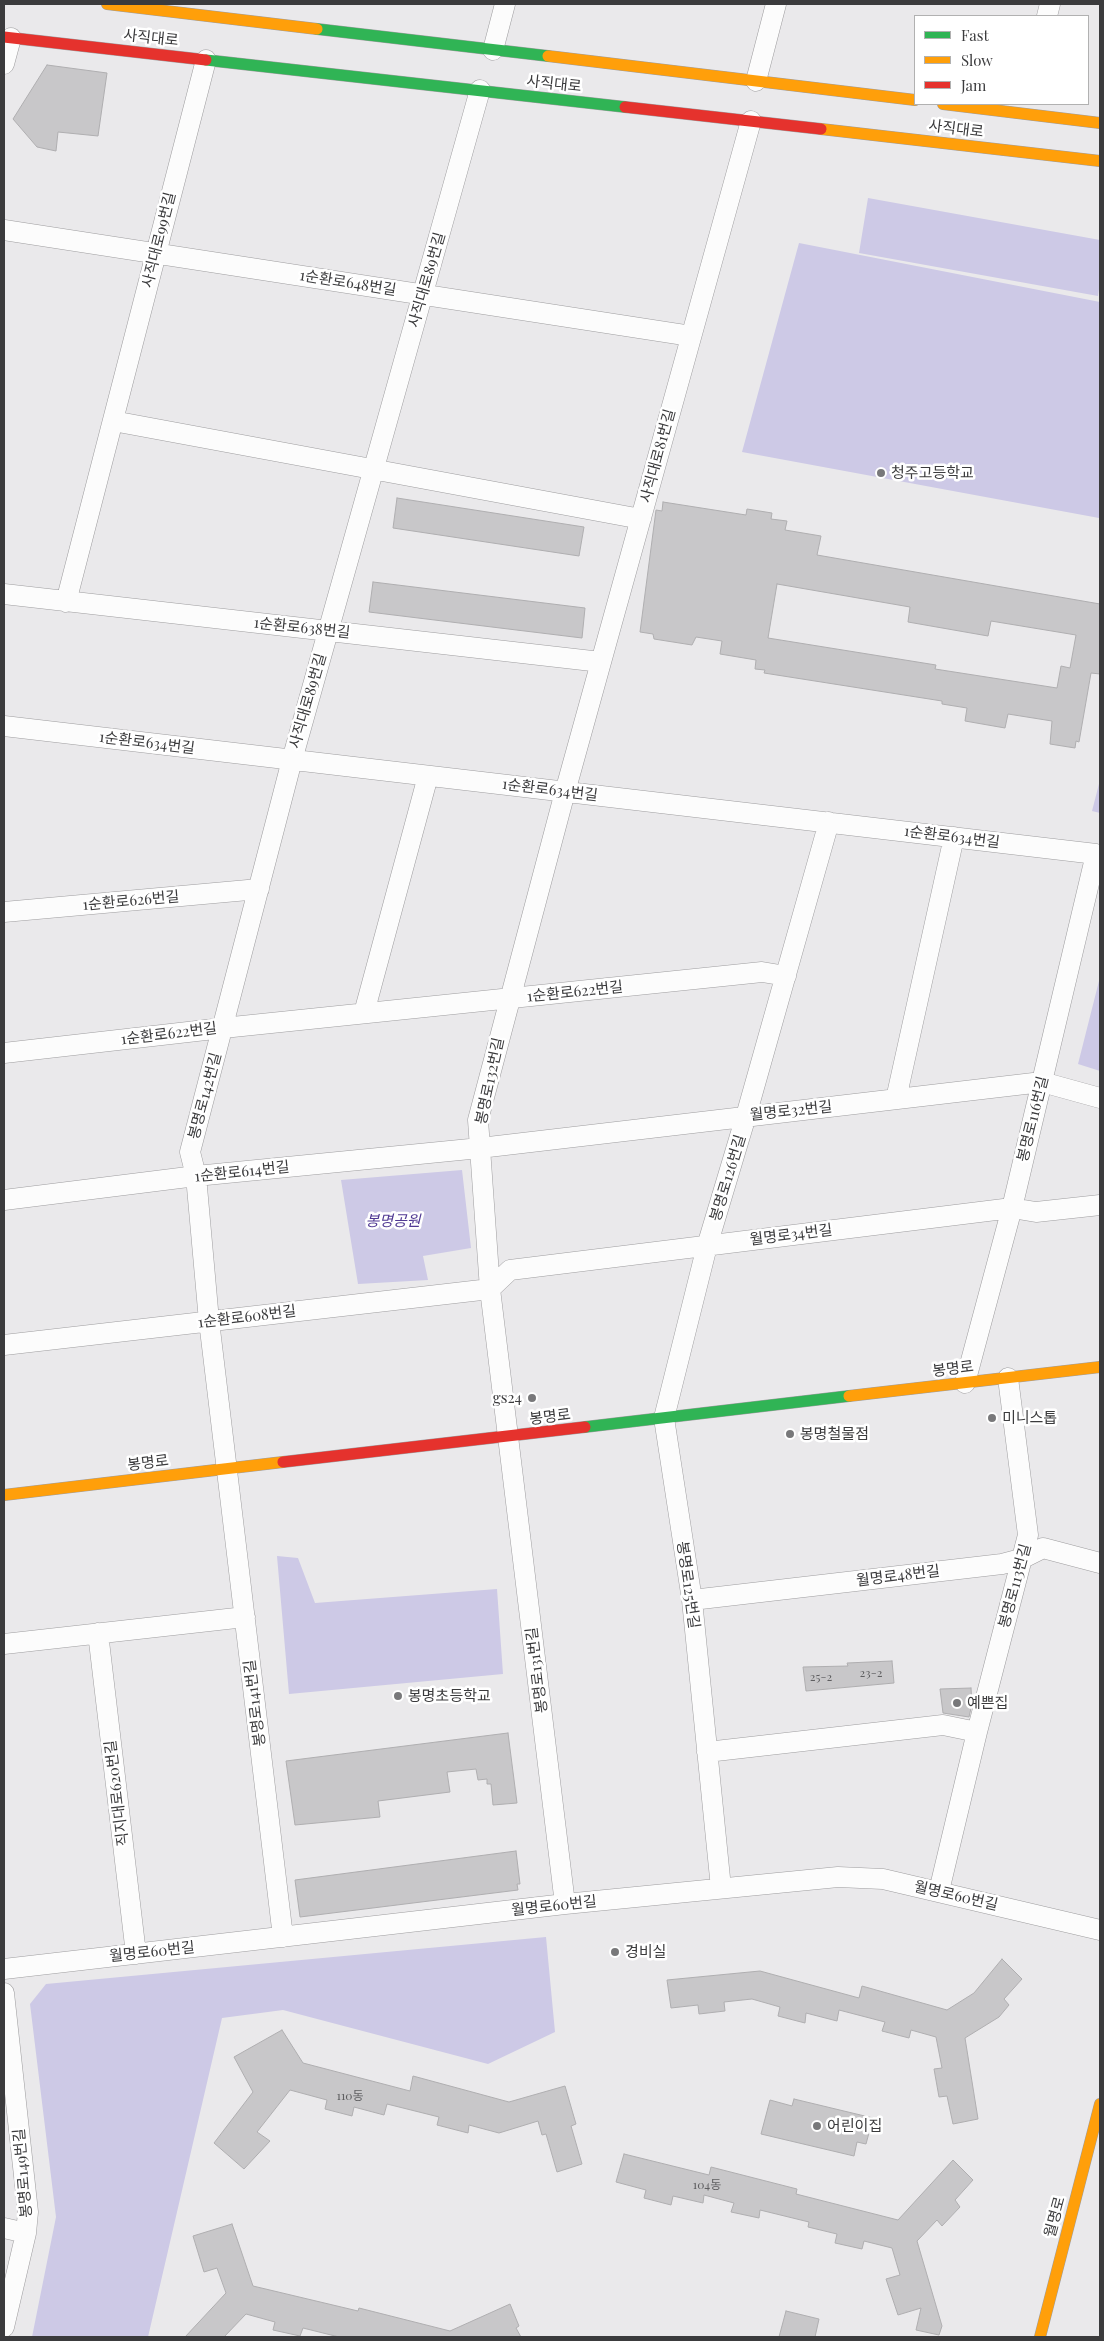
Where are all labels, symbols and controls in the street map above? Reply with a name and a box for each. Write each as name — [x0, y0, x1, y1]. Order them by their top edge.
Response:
legend — [914, 15, 1089, 105]
text: Fast — [961, 25, 989, 45]
street label: 사직대로 — [123, 26, 179, 50]
text: Slow — [961, 50, 993, 70]
street label: 사직대로 — [526, 72, 582, 96]
text: Jam — [961, 75, 986, 95]
street label: 사직대로 — [928, 117, 984, 141]
street label: 사직대로99번길 — [138, 190, 180, 290]
street label: 사직대로89번길 — [405, 230, 449, 330]
street label: 1순환로648번길 — [298, 266, 398, 300]
street label: 사직대로81번길 — [637, 407, 679, 505]
place label: 청주고등학교 — [891, 464, 974, 482]
marker: 청주고등학교 — [875, 467, 887, 479]
street label: 1순환로638번길 — [253, 614, 351, 642]
street label: 사직대로89번길 — [286, 651, 330, 751]
street label: 1순환로634번길 — [98, 728, 196, 758]
street label: 1순환로634번길 — [501, 775, 599, 805]
street label: 1순환로634번길 — [903, 822, 1001, 852]
street label: 1순환로626번길 — [82, 888, 180, 914]
street label: 1순환로622번길 — [526, 978, 624, 1006]
street label: 1순환로622번길 — [120, 1019, 218, 1049]
street label: 봉명로132번길 — [472, 1036, 508, 1126]
street label: 봉명로142번길 — [185, 1051, 225, 1141]
street label: 봉명로116번길 — [1014, 1074, 1052, 1164]
street label: 월명로32번길 — [749, 1098, 833, 1124]
street label: 봉명로126번길 — [706, 1133, 750, 1223]
street label: 1순환로614번길 — [194, 1158, 290, 1186]
park label: 봉명공원 — [365, 1212, 421, 1230]
street label: 월명로34번길 — [749, 1221, 833, 1249]
street label: 1순환로608번길 — [197, 1302, 297, 1332]
street label: 봉명로 — [931, 1358, 975, 1380]
place label: gs24 — [493, 1389, 522, 1407]
marker: gs24 — [526, 1392, 538, 1404]
street label: 봉명로 — [528, 1406, 572, 1428]
place label: 미니스톱 — [1002, 1409, 1057, 1427]
marker: 미니스톱 — [986, 1412, 998, 1424]
place label: 봉명철물점 — [800, 1425, 869, 1443]
marker: 봉명철물점 — [784, 1428, 796, 1440]
street label: 봉명로 — [126, 1452, 170, 1474]
street label: 봉명로125번길 — [673, 1540, 703, 1630]
street label: 봉명로113번길 — [995, 1542, 1035, 1630]
street label: 월명로48번길 — [855, 1562, 941, 1590]
street label: 봉명로131번길 — [523, 1626, 551, 1714]
street label: 봉명로141번길 — [241, 1658, 269, 1748]
house number: 23-2 — [860, 1666, 882, 1680]
house number: 25-2 — [810, 1670, 832, 1684]
place label: 봉명초등학교 — [408, 1687, 491, 1705]
marker: 봉명초등학교 — [392, 1690, 404, 1702]
place label: 예쁜집 — [967, 1694, 1008, 1712]
marker: 예쁜집 — [951, 1697, 963, 1709]
street label: 직지대로620번길 — [102, 1739, 132, 1847]
street label: 월명로60번길 — [912, 1878, 1000, 1914]
street label: 월명로60번길 — [510, 1893, 598, 1919]
street label: 월명로60번길 — [108, 1939, 196, 1965]
place label: 경비실 — [625, 1943, 666, 1961]
marker: 경비실 — [609, 1946, 621, 1958]
house number: 110동 — [336, 2089, 364, 2103]
place label: 어린이집 — [827, 2117, 882, 2135]
marker: 어린이집 — [811, 2120, 823, 2132]
street label: 봉명로149번길 — [10, 2128, 36, 2218]
house number: 104동 — [693, 2178, 721, 2192]
street label: 월명로 — [1041, 2195, 1069, 2239]

